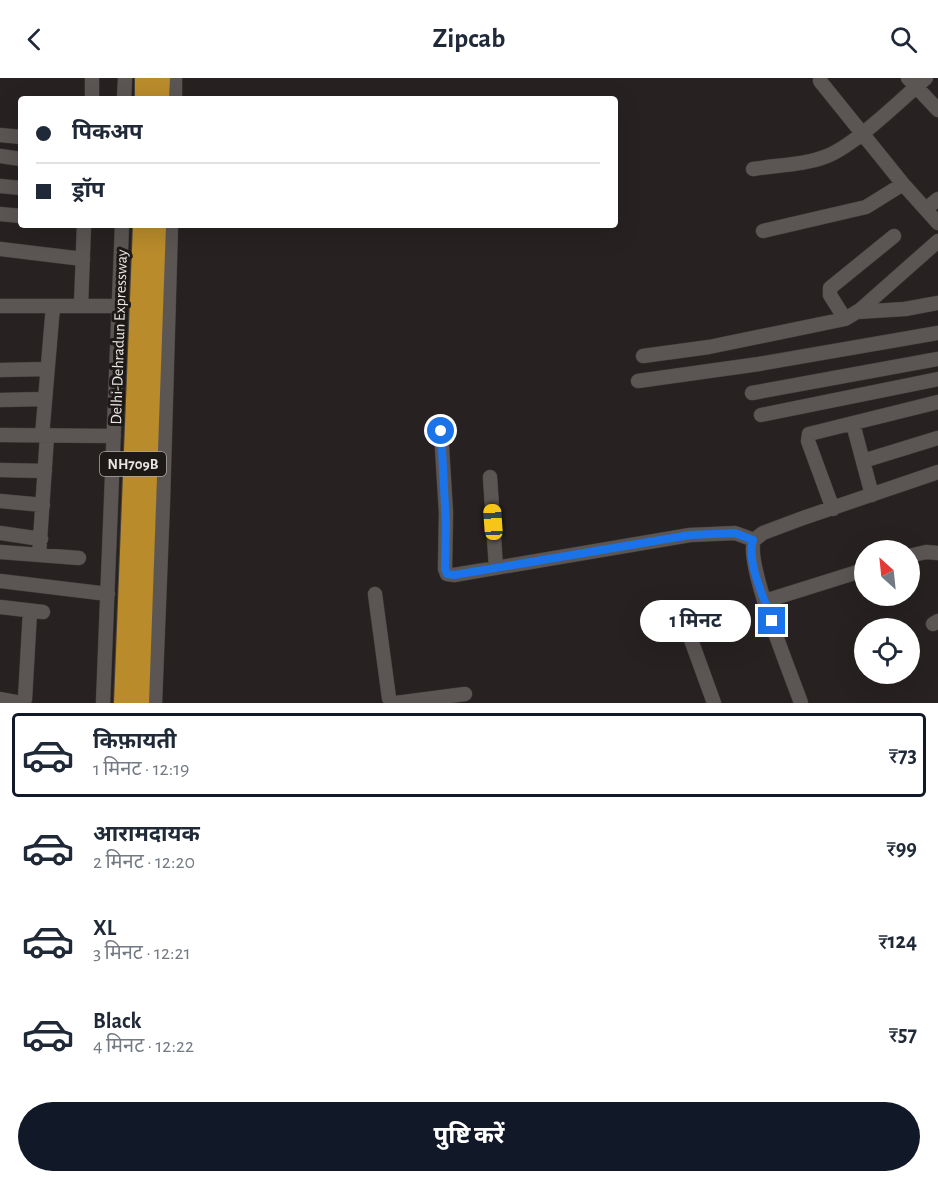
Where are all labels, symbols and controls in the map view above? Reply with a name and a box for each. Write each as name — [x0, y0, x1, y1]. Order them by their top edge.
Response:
icon: back — [18, 23, 51, 56]
icon: search — [887, 23, 920, 56]
text: Zipcab — [433, 25, 505, 52]
text: पिकअप — [72, 121, 143, 143]
text: ड्रॉप — [72, 179, 105, 201]
street label: Delhi-Dehradun Expressway — [108, 249, 131, 425]
route start — [427, 417, 454, 444]
road number: NH709B — [100, 452, 166, 476]
car — [483, 503, 503, 541]
north arrow — [854, 540, 920, 606]
map controls — [854, 540, 920, 684]
callout: 1 मिनट — [640, 600, 751, 642]
route end — [758, 607, 785, 634]
text: 1 मिनट — [669, 611, 722, 631]
button: locate — [854, 618, 920, 684]
icon: car — [21, 728, 75, 782]
text: किफ़ायती — [93, 730, 177, 752]
text: ₹73 — [889, 744, 917, 766]
text: 1 मिनट · 12:19 — [93, 759, 190, 779]
icon: car — [21, 821, 75, 875]
text: आरामदायक — [93, 823, 200, 845]
text: ₹99 — [887, 837, 917, 859]
text: 2 मिनट · 12:20 — [93, 852, 195, 872]
icon: car — [21, 914, 75, 968]
text: XL — [93, 917, 116, 939]
text: ₹124 — [878, 930, 917, 952]
text: 3 मिनट · 12:21 — [93, 943, 191, 963]
icon: car — [21, 1007, 75, 1061]
text: Black — [93, 1010, 141, 1032]
text: ₹57 — [889, 1023, 917, 1045]
text: 4 मिनट · 12:22 — [93, 1036, 194, 1056]
button: पुष्टि करें — [18, 1102, 920, 1171]

